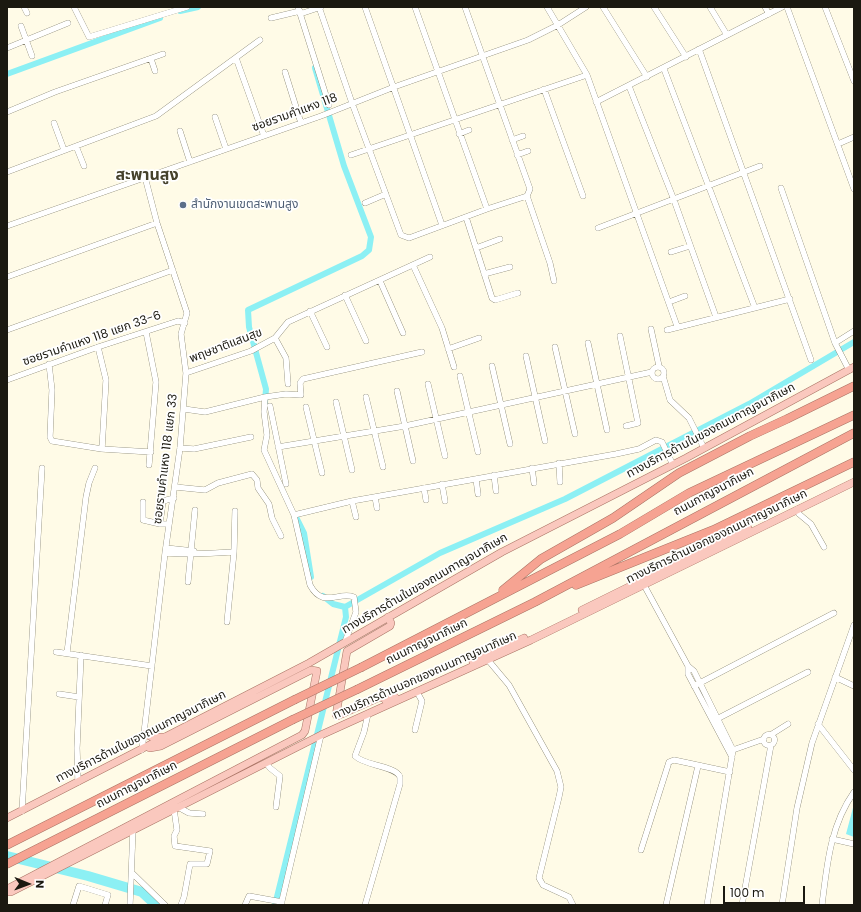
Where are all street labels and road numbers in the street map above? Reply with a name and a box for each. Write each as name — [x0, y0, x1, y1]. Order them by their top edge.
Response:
street label: ซอยรามคำแหง 118 — [250, 91, 340, 135]
street label: ซอยรามคำแหง 118 แยก 33-6 — [21, 309, 163, 369]
street label: พฤษชาติแสนสุข — [188, 326, 264, 366]
street label: ทางบริการด้านในของถนนกาญจนาภิเษก — [624, 380, 798, 482]
street label: ซอยรามคำแหง 118 แยก 33 — [151, 393, 181, 525]
street label: ถนนกาญจนาภิเษก — [671, 465, 757, 519]
street label: ทางบริการด้านนอกของถนนกาญจนาภิเษก — [624, 487, 810, 587]
street label: ทางบริการด้านในของถนนกาญจนาภิเษก — [340, 531, 510, 637]
street label: ถนนกาญจนาภิเษก — [384, 616, 470, 668]
street label: ทางบริการด้านนอกของถนนกาญจนาภิเษก — [331, 629, 519, 723]
street label: ทางบริการด้านในของถนนกาญจนาภิเษก — [54, 688, 228, 786]
street label: ถนนกาญจนาภิเษก — [94, 758, 180, 812]

